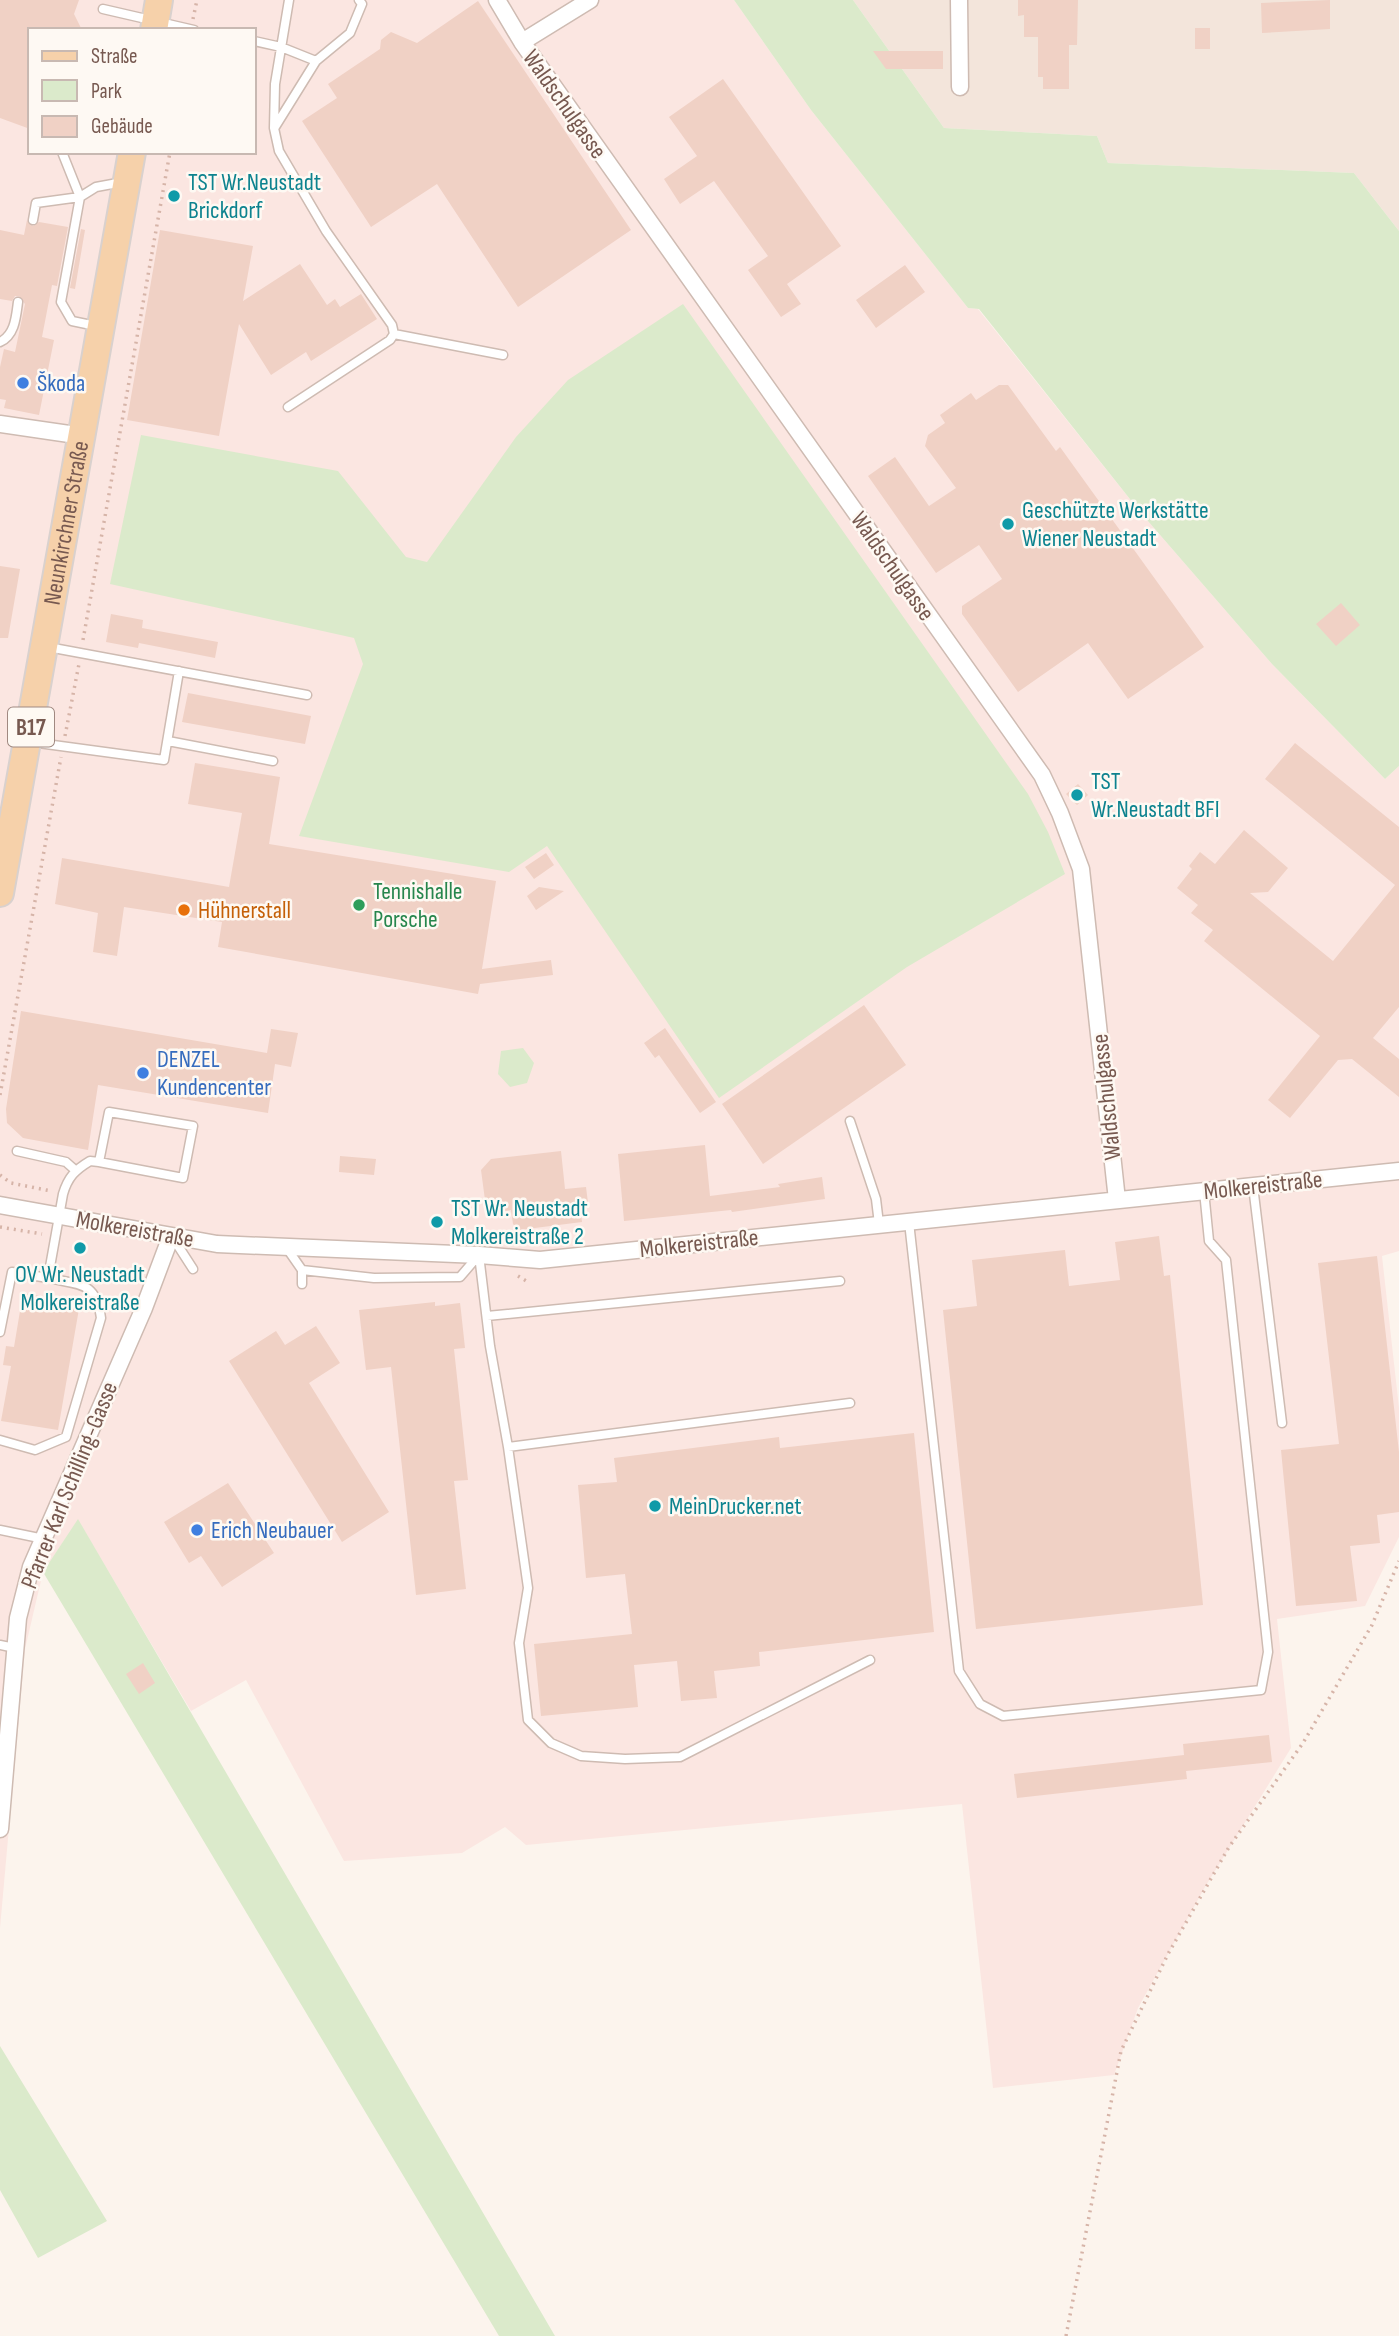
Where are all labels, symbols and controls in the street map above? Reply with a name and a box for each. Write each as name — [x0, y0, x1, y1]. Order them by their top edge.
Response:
legend — [28, 28, 256, 154]
text: Straße — [91, 44, 137, 69]
street label: Waldschulgasse — [516, 44, 613, 165]
text: Park — [91, 79, 122, 104]
text: Gebäude — [91, 114, 153, 139]
place label: TST Wr.Neustadt Brickdorf — [188, 168, 321, 225]
marker: TST Wr.Neustadt Brickdorf — [166, 188, 182, 204]
place label: Škoda — [37, 369, 85, 398]
marker: Škoda — [15, 375, 31, 391]
street label: Neunkirchner Straße — [38, 439, 95, 607]
place label: Geschützte Werkstätte Wiener Neustadt — [1022, 496, 1209, 553]
street label: Waldschulgasse — [844, 506, 941, 627]
marker: Geschützte Werkstätte Wiener Neustadt — [1000, 516, 1016, 532]
road number: B17 — [8, 708, 54, 747]
place label: TST Wr.Neustadt BFI — [1091, 767, 1220, 824]
marker: TST Wr.Neustadt BFI — [1069, 787, 1085, 803]
place label: Tennishalle Porsche — [373, 877, 463, 934]
place label: Hühnerstall — [198, 896, 291, 925]
marker: Tennishalle Porsche — [351, 897, 367, 913]
marker: Hühnerstall — [176, 902, 192, 918]
street label: Waldschulgasse — [1085, 1032, 1128, 1162]
place label: DENZEL Kundencenter — [157, 1045, 271, 1102]
marker: DENZEL Kundencenter — [135, 1065, 151, 1081]
street label: Molkereistraße — [1202, 1165, 1324, 1206]
place label: TST Wr. Neustadt Molkereistraße 2 — [451, 1194, 588, 1251]
street label: Molkereistraße — [74, 1205, 196, 1254]
marker: TST Wr. Neustadt Molkereistraße 2 — [429, 1214, 445, 1230]
street label: Molkereistraße — [638, 1223, 760, 1264]
marker: OV Wr. Neustadt Molkereistraße — [72, 1240, 88, 1256]
place label: OV Wr. Neustadt Molkereistraße — [15, 1260, 145, 1317]
street label: Pfarrer Karl Schilling-Gasse — [15, 1378, 124, 1593]
place label: MeinDrucker.net — [669, 1492, 802, 1521]
marker: MeinDrucker.net — [647, 1498, 663, 1514]
place label: Erich Neubauer — [211, 1516, 334, 1545]
marker: Erich Neubauer — [189, 1522, 205, 1538]

